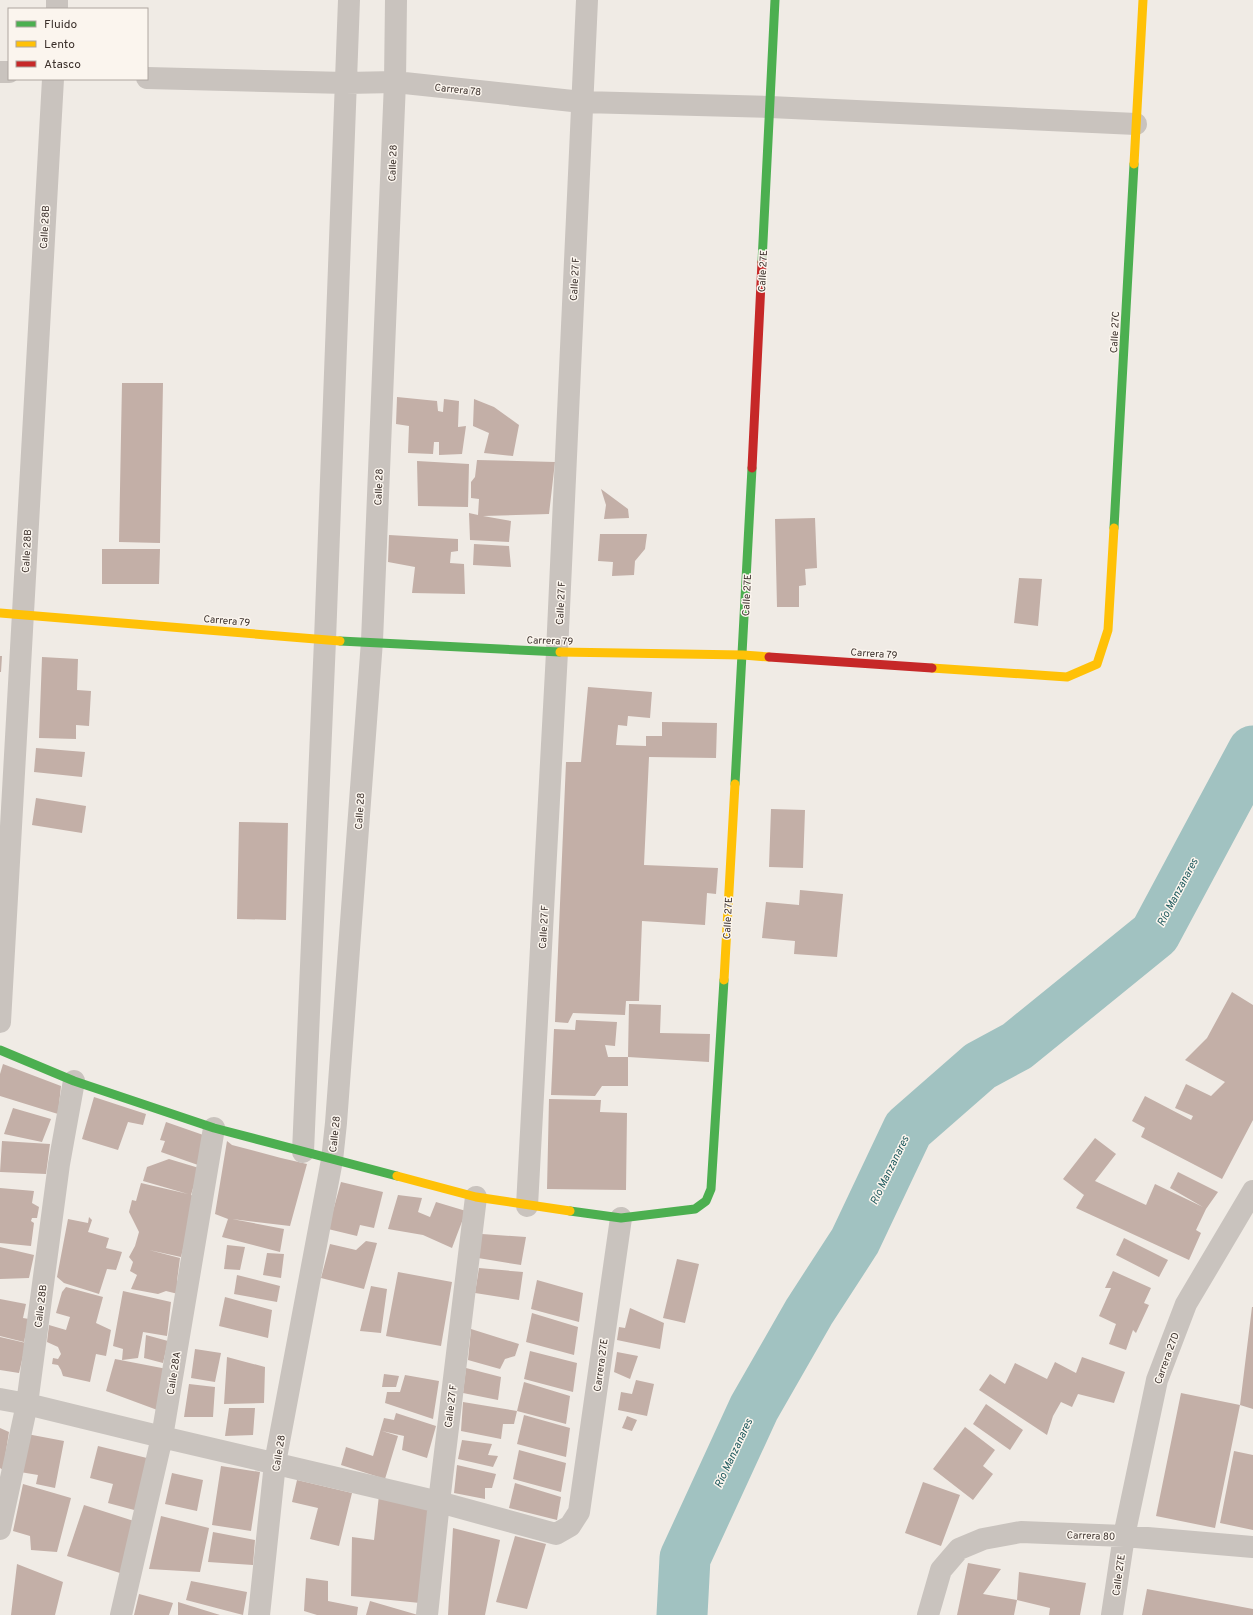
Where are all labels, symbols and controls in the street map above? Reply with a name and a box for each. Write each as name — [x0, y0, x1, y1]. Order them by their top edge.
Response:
legend — [8, 8, 148, 80]
text: Fluido — [44, 17, 77, 33]
text: Lento — [44, 37, 75, 53]
text: Atasco — [44, 57, 81, 73]
street label: Carrera 78 — [434, 82, 482, 99]
street label: Calle 28 — [386, 144, 401, 182]
street label: Calle 28B — [38, 205, 53, 249]
street label: Calle 27E — [756, 250, 771, 292]
street label: Calle 27 F — [568, 257, 583, 301]
street label: Calle 27C — [1108, 311, 1123, 353]
street label: Calle 28 — [372, 468, 387, 506]
street label: Calle 28B — [20, 529, 35, 573]
street label: Calle 27E — [740, 574, 755, 616]
street label: Calle 27 F — [554, 581, 569, 625]
street label: Carrera 79 — [203, 613, 251, 630]
street label: Carrera 79 — [526, 634, 574, 649]
street label: Carrera 79 — [850, 646, 898, 663]
street label: Calle 28 — [353, 792, 368, 830]
water label: Río Manzanares — [1154, 855, 1202, 929]
street label: Calle 27E — [721, 897, 736, 939]
street label: Calle 27 F — [537, 905, 552, 949]
street label: Calle 28 — [327, 1115, 344, 1153]
water label: Río Manzanares — [867, 1133, 913, 1207]
street label: Calle 28B — [32, 1284, 51, 1329]
street label: Carrera 27D — [1152, 1331, 1183, 1386]
street label: Carrera 27E — [591, 1338, 612, 1393]
street label: Calle 28A — [165, 1350, 184, 1396]
street label: Calle 27 F — [442, 1383, 461, 1429]
water label: Río Manzanares — [712, 1416, 757, 1490]
street label: Calle 28 — [270, 1434, 289, 1472]
street label: Carrera 80 — [1066, 1529, 1115, 1544]
street label: Calle 27E — [1110, 1554, 1129, 1597]

